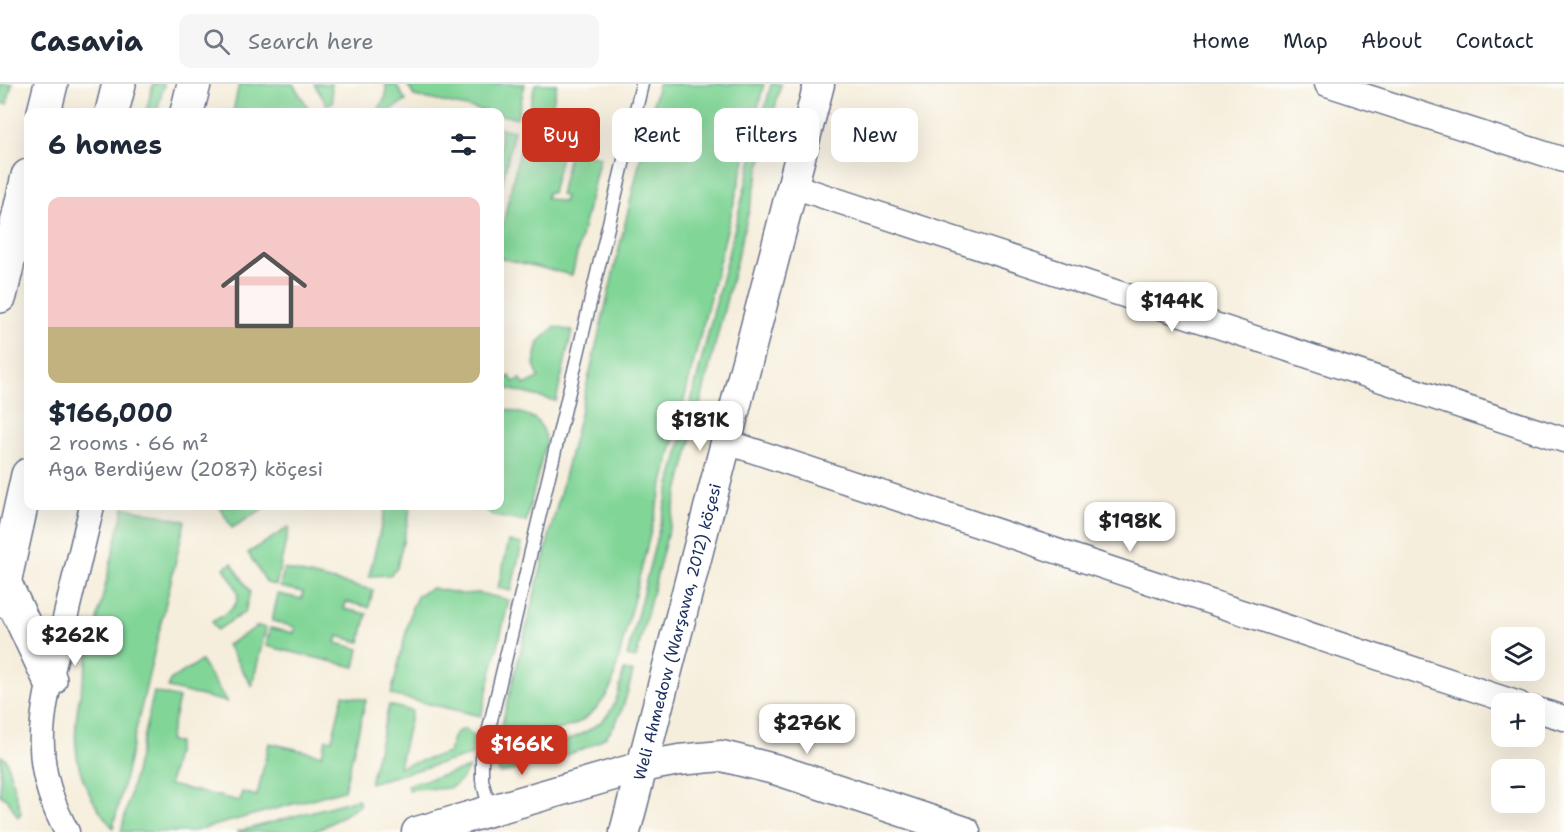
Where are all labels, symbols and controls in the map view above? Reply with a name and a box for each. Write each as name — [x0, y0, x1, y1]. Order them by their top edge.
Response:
search box — [179, 14, 599, 68]
text: Casavia — [30, 22, 143, 60]
icon: search — [200, 25, 233, 58]
text: Search here — [248, 27, 374, 56]
text: Home — [1192, 27, 1250, 55]
text: Map — [1283, 27, 1328, 55]
text: About — [1361, 27, 1422, 55]
text: Contact — [1455, 27, 1534, 55]
chip: Buy — [522, 108, 600, 162]
chip: Rent — [612, 108, 702, 162]
chip: Filters — [714, 108, 819, 162]
chip: New — [831, 108, 918, 162]
text: 6 homes — [48, 127, 162, 162]
icon: filters — [447, 128, 480, 161]
icon: home — [210, 236, 318, 344]
pin: $144K — [1130, 282, 1214, 333]
text: $144K — [1140, 288, 1204, 314]
text: $166,000 — [48, 395, 173, 430]
pin: $181K — [658, 401, 742, 452]
text: $181K — [671, 407, 729, 433]
text: 2 rooms · 66 m² — [48, 430, 209, 456]
text: Aga Berdiýew (2087) köçesi — [48, 456, 323, 482]
street label: Weli Ahmedow (Warşawa, 2012) köçesi — [628, 481, 726, 782]
pin: $198K — [1088, 502, 1172, 553]
text: $198K — [1098, 508, 1162, 534]
pin: $262K — [33, 616, 117, 667]
text: $262K — [41, 622, 109, 648]
map controls — [1491, 627, 1545, 813]
button: layers — [1491, 627, 1545, 681]
button: + — [1491, 693, 1545, 747]
pin: $276K — [765, 704, 849, 755]
text: $276K — [773, 710, 841, 736]
pin: $166K — [480, 725, 564, 776]
text: $166K — [490, 731, 554, 757]
button: − — [1491, 759, 1545, 813]

